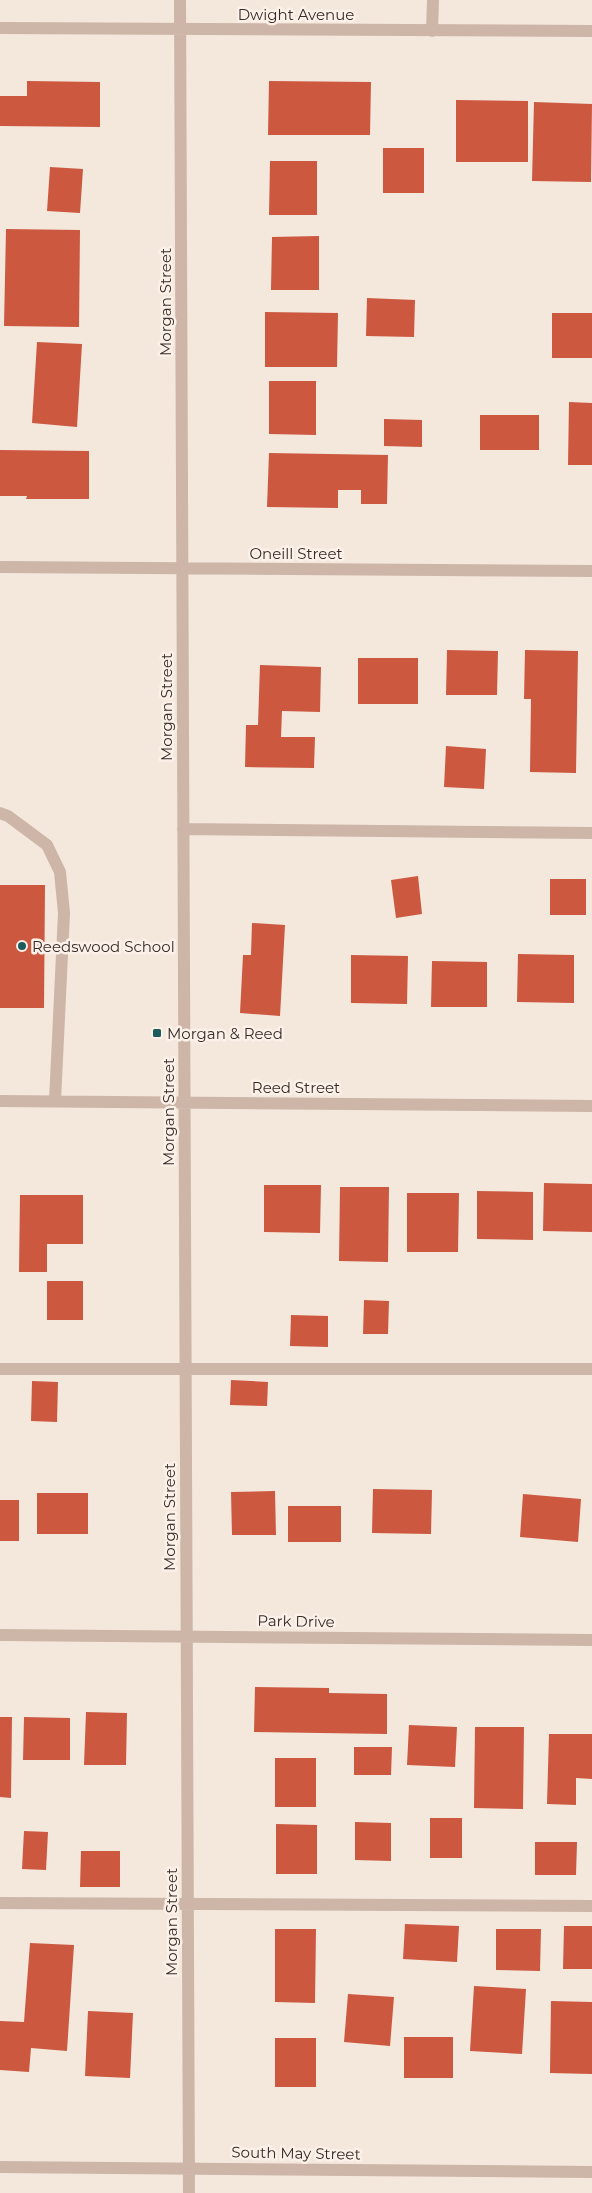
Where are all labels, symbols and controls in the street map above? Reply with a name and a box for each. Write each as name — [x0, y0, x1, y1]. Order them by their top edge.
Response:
street label: Dwight Avenue — [238, 5, 354, 24]
street label: Morgan Street — [156, 248, 175, 356]
street label: Oneill Street — [249, 544, 343, 563]
street label: Morgan Street — [157, 653, 176, 761]
place label: Reedswood School — [32, 937, 175, 956]
marker: Reedswood School — [16, 940, 28, 952]
place label: Morgan & Reed — [167, 1024, 283, 1043]
marker: Morgan & Reed — [151, 1027, 163, 1039]
street label: Morgan Street — [159, 1058, 178, 1166]
street label: Reed Street — [252, 1078, 340, 1097]
street label: Morgan Street — [160, 1463, 179, 1571]
street label: Park Drive — [257, 1611, 335, 1631]
street label: Morgan Street — [162, 1868, 181, 1976]
street label: South May Street — [231, 2142, 361, 2164]

